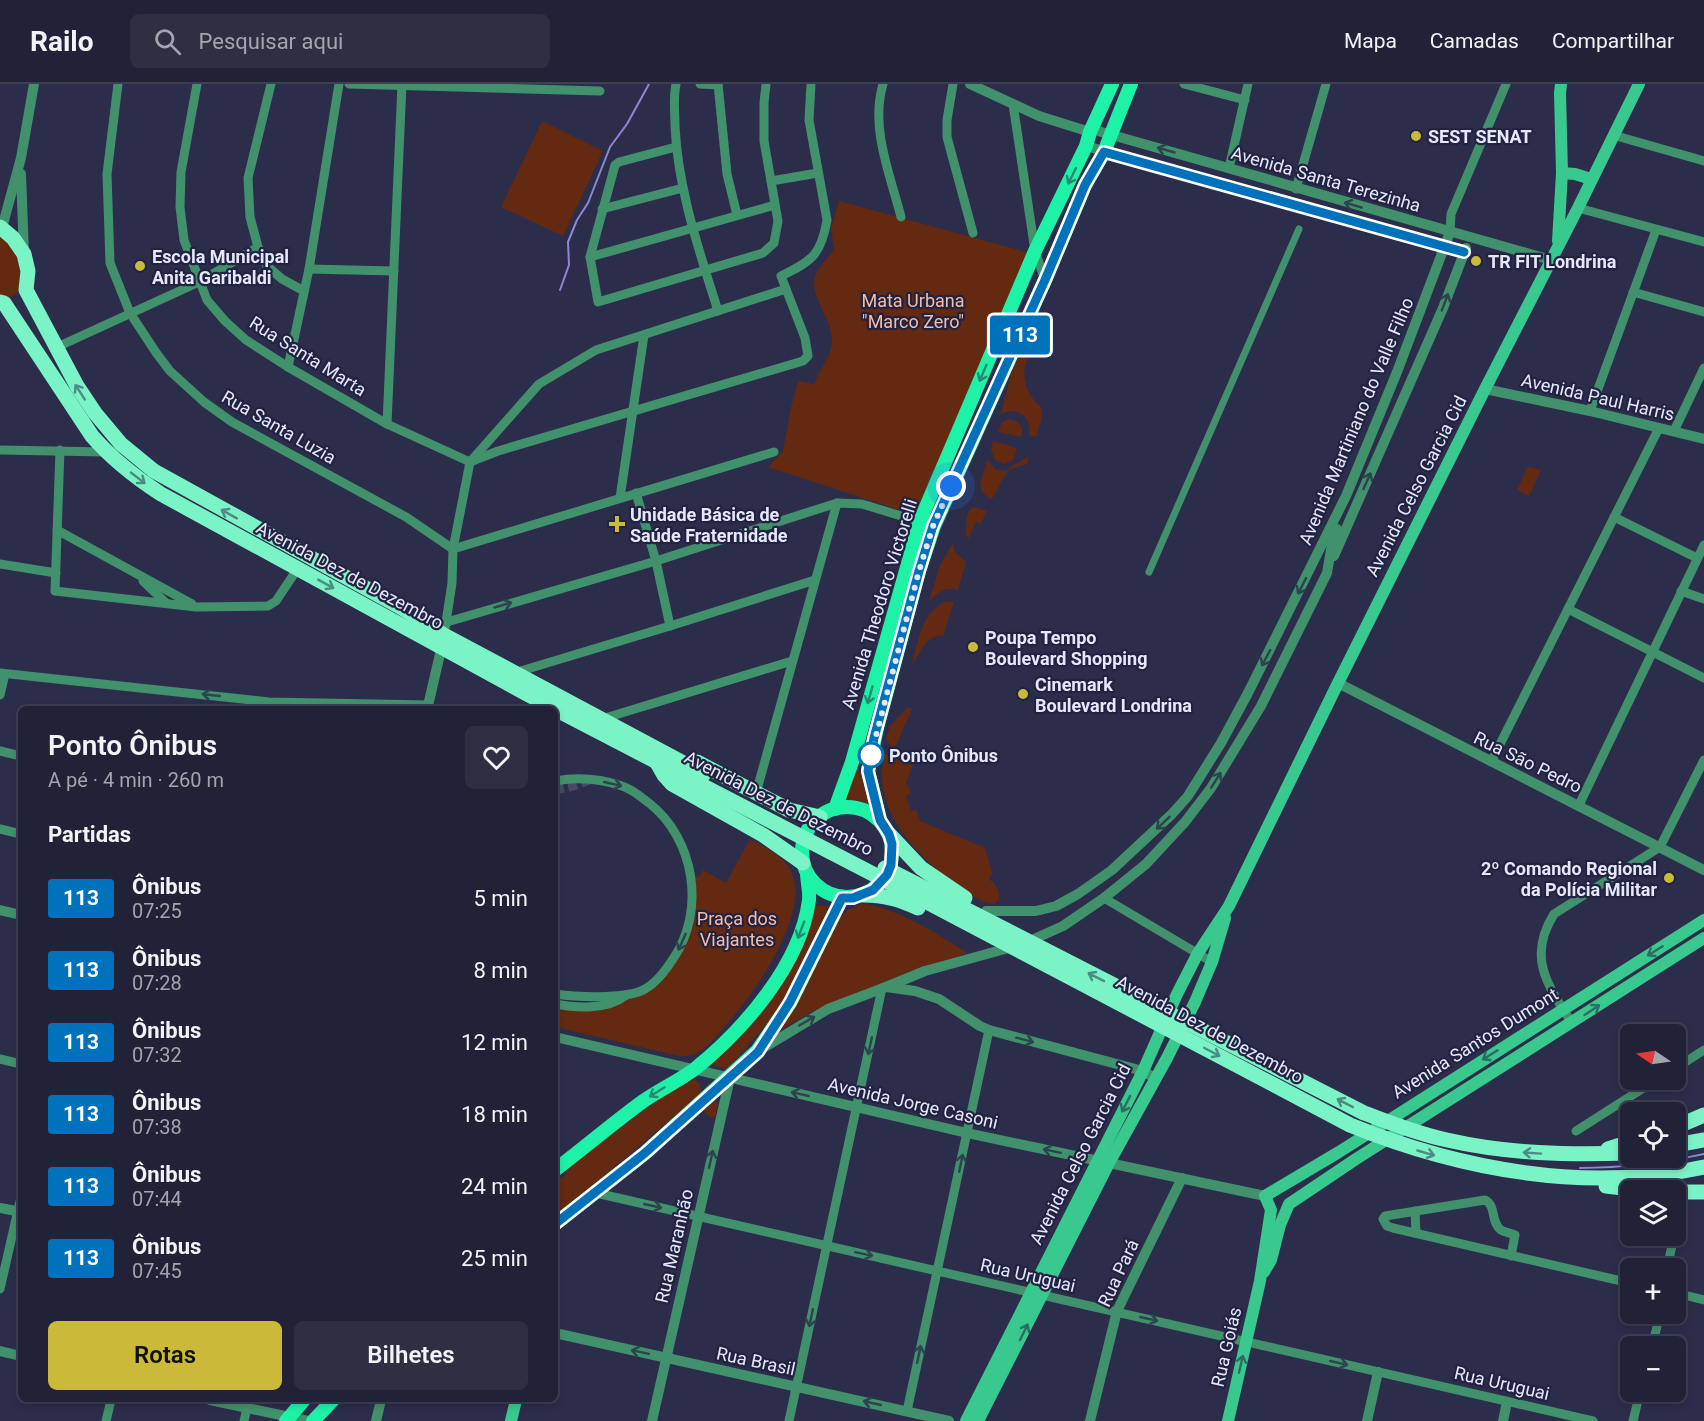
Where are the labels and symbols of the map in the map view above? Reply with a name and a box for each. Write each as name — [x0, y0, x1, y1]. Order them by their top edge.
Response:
place label: SEST SENAT — [1428, 126, 1532, 147]
marker: SEST SENAT — [1409, 129, 1423, 143]
street label: Avenida Santa Terezinha — [1229, 142, 1423, 216]
one-way arrow — [1157, 144, 1176, 155]
one-way arrow — [1065, 166, 1077, 184]
one-way arrow — [1344, 199, 1363, 210]
place label: Escola Municipal Anita Garibaldi — [152, 246, 289, 288]
place label: TR FIT Londrina — [1488, 251, 1617, 272]
marker: TR FIT Londrina — [1469, 254, 1483, 268]
marker: Escola Municipal Anita Garibaldi — [133, 259, 147, 273]
park label: Mata Urbana "Marco Zero" — [861, 290, 965, 332]
one-way arrow — [1440, 293, 1451, 312]
street label: Avenida Martiniano do Valle Filho — [1294, 294, 1418, 548]
street label: Rua Santa Marta — [246, 312, 370, 400]
line badge: 113 — [986, 316, 1054, 354]
one-way arrow — [977, 363, 988, 381]
street label: Avenida Paul Harris — [1519, 369, 1677, 425]
one-way arrow — [74, 384, 86, 401]
street label: Rua Santa Luzia — [218, 386, 340, 468]
street label: Avenida Celso Garcia Cid — [1361, 392, 1471, 580]
your location — [936, 471, 966, 501]
one-way arrow — [130, 472, 146, 485]
one-way arrow — [1362, 472, 1373, 490]
street label: Avenida Theodoro Victorelli — [837, 496, 921, 712]
place label: Unidade Básica de Saúde Fraternidade — [630, 504, 788, 546]
one-way arrow — [220, 508, 238, 519]
marker: Unidade Básica de Saúde Fraternidade — [608, 515, 626, 533]
street label: Avenida Dez de Dezembro — [253, 517, 447, 633]
one-way arrow — [1295, 577, 1307, 595]
one-way arrow — [317, 579, 335, 590]
one-way arrow — [493, 599, 512, 610]
place label: Poupa Tempo Boulevard Shopping — [985, 627, 1147, 669]
marker: Poupa Tempo Boulevard Shopping — [966, 640, 980, 654]
one-way arrow — [1260, 649, 1271, 667]
place label: Cinemark Boulevard Londrina — [1035, 674, 1192, 716]
one-way arrow — [864, 685, 875, 704]
marker: Cinemark Boulevard Londrina — [1016, 687, 1030, 701]
one-way arrow — [202, 690, 222, 701]
street label: Rua São Pedro — [1471, 727, 1585, 797]
marker: Ponto Ônibus — [858, 742, 884, 768]
place label: Ponto Ônibus — [889, 745, 998, 766]
street label: Avenida Dez de Dezembro — [681, 746, 877, 860]
one-way arrow — [1210, 772, 1222, 789]
one-way arrow — [603, 778, 622, 790]
one-way arrow — [1156, 816, 1171, 830]
place label: 2º Comando Regional da Polícia Militar — [1481, 858, 1657, 900]
marker: 2º Comando Regional da Polícia Militar — [1662, 871, 1676, 885]
park label: Praça dos Viajantes — [697, 908, 777, 950]
one-way arrow — [794, 920, 805, 939]
one-way arrow — [676, 932, 688, 950]
one-way arrow — [1647, 945, 1664, 957]
one-way arrow — [1088, 971, 1105, 983]
street label: Avenida Dez de Dezembro — [1113, 971, 1307, 1087]
street label: Avenida Santos Dumont — [1388, 983, 1562, 1103]
one-way arrow — [1583, 1003, 1600, 1015]
one-way arrow — [798, 1015, 815, 1027]
north arrow — [1620, 1024, 1686, 1090]
one-way arrow — [1015, 1034, 1034, 1046]
one-way arrow — [864, 1035, 875, 1055]
one-way arrow — [1202, 1047, 1220, 1058]
one-way arrow — [1482, 1050, 1499, 1062]
street label: Avenida Celso Garcia Cid — [1025, 1060, 1135, 1248]
street label: Avenida Jorge Casoni — [826, 1073, 1000, 1133]
one-way arrow — [649, 1086, 666, 1098]
one-way arrow — [791, 1088, 810, 1100]
one-way arrow — [1120, 1094, 1131, 1112]
one-way arrow — [1336, 1097, 1354, 1108]
one-way arrow — [1042, 1145, 1062, 1156]
one-way arrow — [1523, 1147, 1542, 1158]
one-way arrow — [1416, 1148, 1435, 1159]
one-way arrow — [706, 1150, 717, 1169]
one-way arrow — [955, 1154, 967, 1173]
street label: Rua Maranhão — [651, 1187, 697, 1305]
one-way arrow — [643, 1201, 662, 1213]
street label: Rua Pará — [1093, 1236, 1143, 1310]
one-way arrow — [854, 1249, 873, 1260]
street label: Rua Uruguai — [978, 1254, 1078, 1296]
street label: Rua Goiás — [1207, 1305, 1245, 1389]
one-way arrow — [805, 1308, 816, 1328]
one-way arrow — [1139, 1314, 1158, 1325]
one-way arrow — [1018, 1323, 1030, 1341]
street label: Rua Brasil — [715, 1342, 797, 1380]
one-way arrow — [914, 1345, 925, 1364]
one-way arrow — [631, 1346, 650, 1357]
one-way arrow — [1235, 1355, 1247, 1374]
one-way arrow — [1329, 1357, 1348, 1369]
street label: Rua Uruguai — [1452, 1362, 1552, 1404]
one-way arrow — [862, 1397, 881, 1409]

